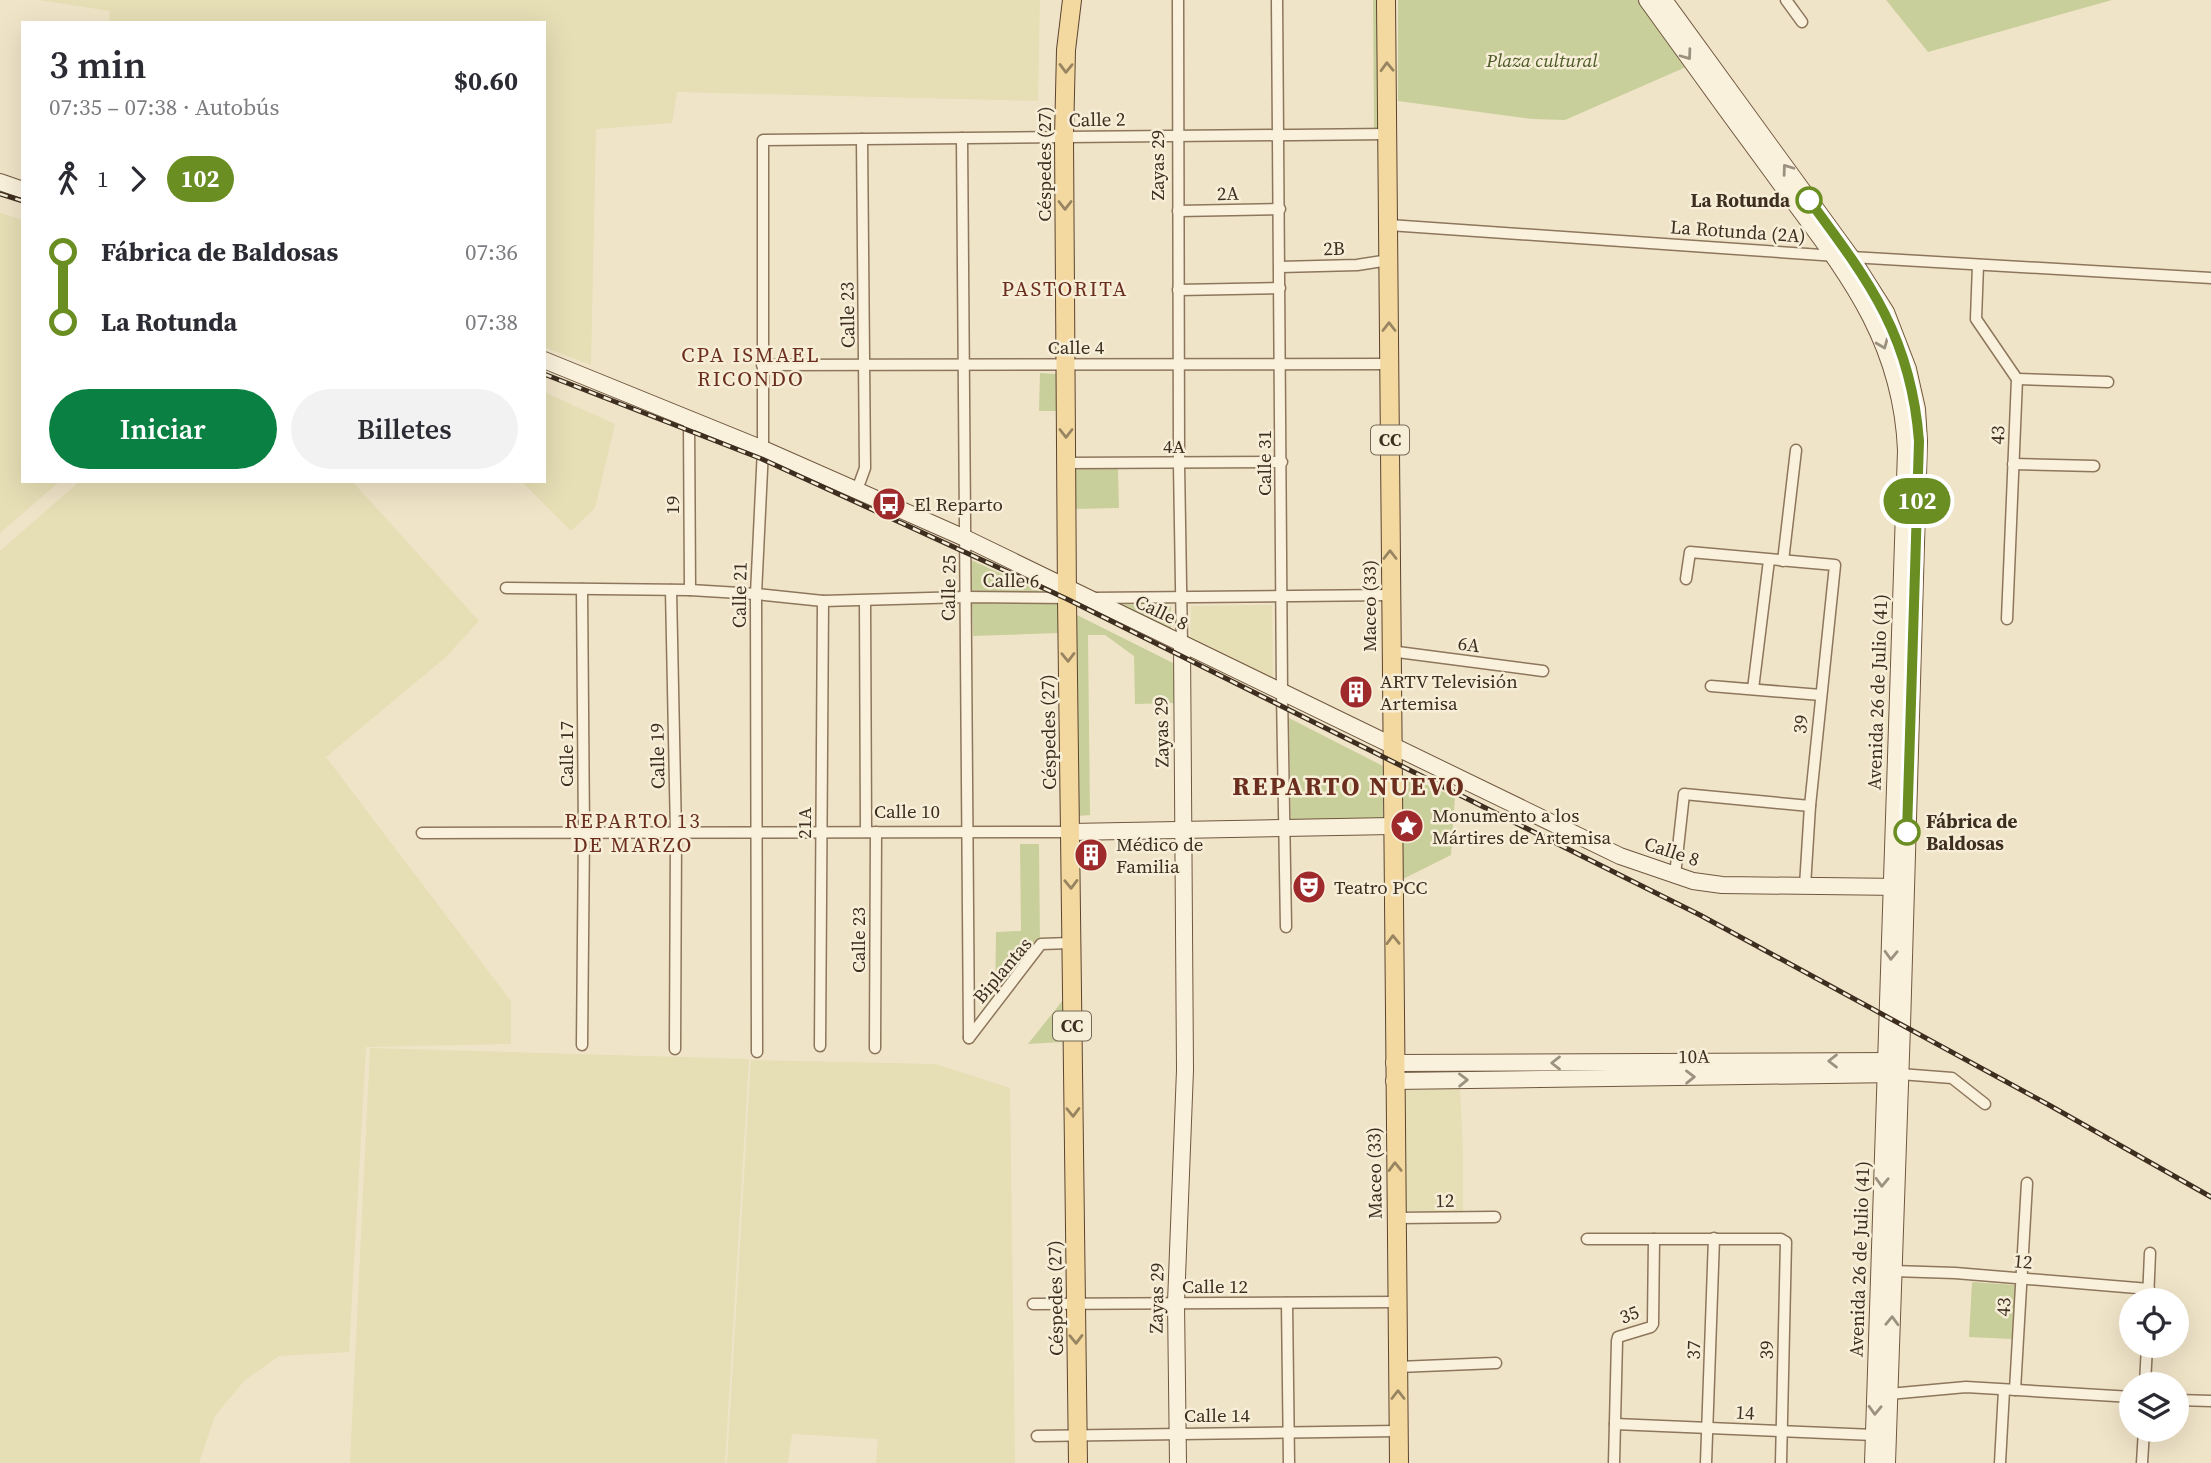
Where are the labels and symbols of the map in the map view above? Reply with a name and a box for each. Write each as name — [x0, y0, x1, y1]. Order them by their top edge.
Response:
park label: Plaza cultural — [1485, 47, 1598, 73]
one-way arrow — [1679, 47, 1691, 60]
one-way arrow — [1380, 61, 1395, 72]
one-way arrow — [1058, 63, 1074, 74]
street label: Céspedes (27) — [1031, 106, 1057, 222]
street label: Calle 2 — [1068, 106, 1126, 132]
street label: Zayas 29 — [1144, 130, 1170, 200]
one-way arrow — [1783, 164, 1795, 177]
street label: 2A — [1217, 180, 1240, 206]
place label: La Rotunda — [1690, 187, 1791, 213]
marker: La Rotunda — [1796, 187, 1822, 213]
one-way arrow — [1057, 200, 1073, 211]
street label: La Rotunda (2A) — [1669, 213, 1807, 249]
street label: 2B — [1323, 235, 1345, 261]
district label: PASTORITA — [1002, 274, 1129, 303]
street label: Calle 23 — [833, 282, 861, 348]
one-way arrow — [1381, 322, 1397, 332]
street label: Calle 4 — [1048, 334, 1105, 360]
one-way arrow — [1875, 337, 1889, 349]
district label: CPA ISMAEL RICONDO — [681, 340, 821, 393]
street label: 43 — [1984, 425, 2010, 445]
road number: CC — [1371, 426, 1409, 454]
one-way arrow — [1058, 428, 1074, 438]
street label: Calle 31 — [1251, 430, 1277, 496]
street label: 4A — [1163, 433, 1185, 459]
line badge: 102 — [1877, 478, 1957, 524]
bus stop icon: El Reparto — [870, 485, 908, 523]
place label: El Reparto — [914, 491, 1003, 517]
street label: 19 — [659, 495, 685, 515]
one-way arrow — [1382, 549, 1398, 560]
street label: Calle 25 — [934, 555, 962, 621]
street label: Maceo (33) — [1356, 560, 1382, 652]
street label: Calle 21 — [725, 562, 753, 628]
street label: Calle 6 — [982, 567, 1040, 593]
street label: Calle 8 — [1131, 588, 1193, 636]
street label: Avenida 26 de Julio (41) — [1861, 593, 1893, 791]
street label: 6A — [1456, 630, 1482, 658]
one-way arrow — [1060, 652, 1076, 662]
place label: ARTV Televisión Artemisa — [1380, 668, 1518, 716]
building icon: ARTV Televisión Artemisa — [1337, 673, 1375, 711]
street label: Céspedes (27) — [1034, 674, 1062, 790]
street label: Zayas 29 — [1147, 696, 1175, 768]
street label: 39 — [1786, 713, 1814, 735]
street label: Calle 17 — [553, 721, 579, 787]
street label: Calle 19 — [643, 723, 671, 789]
district label: REPARTO NUEVO — [1232, 768, 1466, 804]
street label: Calle 10 — [874, 798, 940, 824]
place label: Monumento a los Mártires de Artemisa — [1432, 802, 1612, 850]
district label: REPARTO 13 DE MARZO — [564, 806, 702, 859]
street label: 21A — [791, 807, 817, 839]
place icon: Monumento a los Mártires de Artemisa — [1388, 807, 1426, 845]
place label: Fábrica de Baldosas — [1926, 808, 2018, 856]
marker: Fábrica de Baldosas — [1894, 819, 1920, 845]
street label: Calle 8 — [1641, 830, 1703, 872]
place label: Médico de Familia — [1116, 831, 1203, 879]
building icon: Médico de Familia — [1072, 836, 1110, 874]
theatre icon: Teatro PCC — [1290, 868, 1328, 906]
place label: Teatro PCC — [1334, 874, 1427, 900]
one-way arrow — [1063, 879, 1078, 890]
street label: Calle 23 — [845, 907, 871, 973]
street label: Biplantas — [967, 931, 1037, 1009]
one-way arrow — [1385, 934, 1401, 945]
one-way arrow — [1883, 950, 1898, 961]
road number: CC — [1053, 1012, 1091, 1041]
street label: 10A — [1678, 1043, 1710, 1069]
one-way arrow — [1827, 1053, 1838, 1069]
one-way arrow — [1551, 1055, 1562, 1070]
one-way arrow — [1685, 1069, 1696, 1085]
one-way arrow — [1458, 1072, 1468, 1088]
one-way arrow — [1065, 1107, 1081, 1117]
street label: Maceo (33) — [1360, 1127, 1388, 1219]
street label: Avenida 26 de Julio (41) — [1843, 1160, 1875, 1358]
one-way arrow — [1388, 1162, 1403, 1173]
one-way arrow — [1875, 1177, 1890, 1188]
street label: 12 — [1435, 1187, 1455, 1213]
street label: Céspedes (27) — [1041, 1240, 1069, 1356]
street label: 12 — [2012, 1247, 2034, 1275]
street label: Zayas 29 — [1142, 1262, 1170, 1334]
street label: Calle 12 — [1182, 1273, 1248, 1299]
street label: 43 — [1990, 1297, 2016, 1317]
street label: 35 — [1615, 1298, 1643, 1330]
one-way arrow — [1884, 1316, 1899, 1327]
one-way arrow — [1068, 1334, 1084, 1345]
street label: 37 — [1680, 1340, 1706, 1360]
street label: 39 — [1753, 1340, 1779, 1360]
one-way arrow — [1390, 1389, 1406, 1400]
street label: 14 — [1735, 1399, 1756, 1426]
street label: Calle 14 — [1184, 1402, 1251, 1428]
one-way arrow — [1867, 1405, 1883, 1416]

